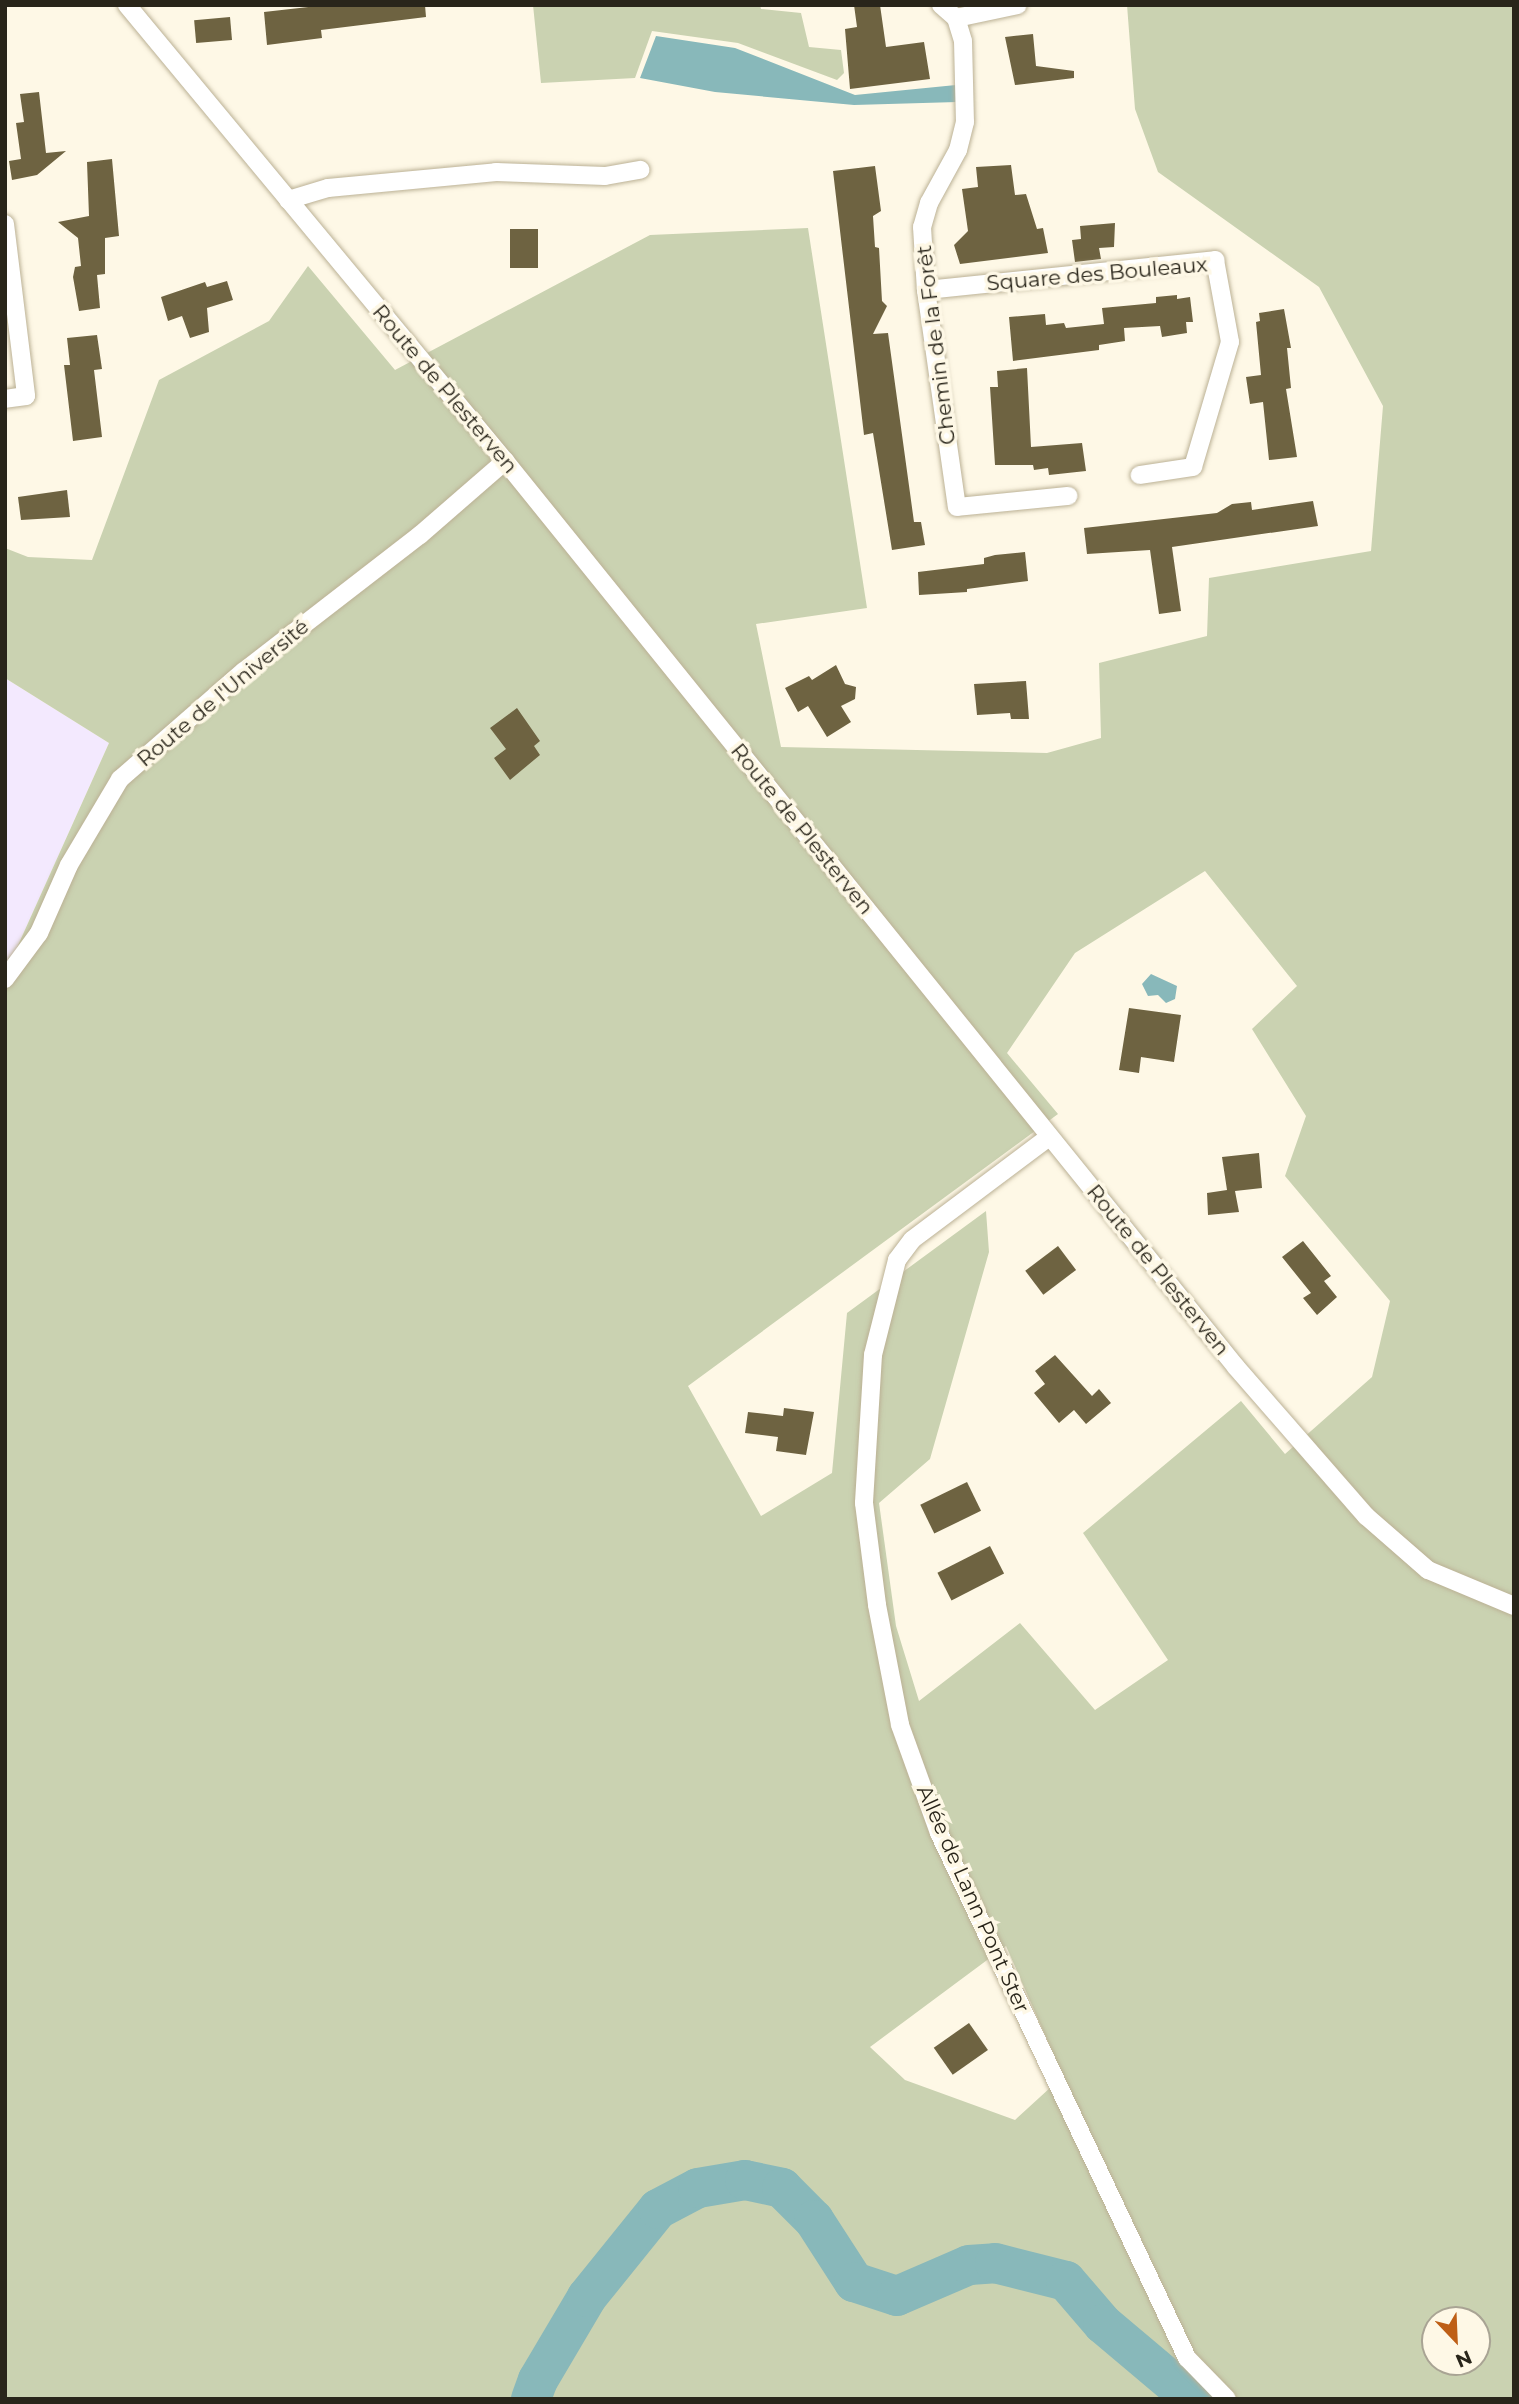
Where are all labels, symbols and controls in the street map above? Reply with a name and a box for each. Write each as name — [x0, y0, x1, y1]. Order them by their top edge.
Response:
street label: Chemin de la Forêt — [911, 244, 961, 446]
street label: Square des Bouleaux — [986, 252, 1208, 296]
street label: Route de Plesterven — [367, 300, 523, 478]
street label: Route de l'Université — [132, 614, 314, 772]
street label: Route de Plesterven — [725, 739, 879, 919]
street label: Route de Plesterven — [1081, 1180, 1235, 1360]
street label: Allée de Lann Pont Ster — [911, 1781, 1035, 2017]
north arrow — [1421, 2306, 1491, 2376]
text: N — [1452, 2345, 1475, 2373]

